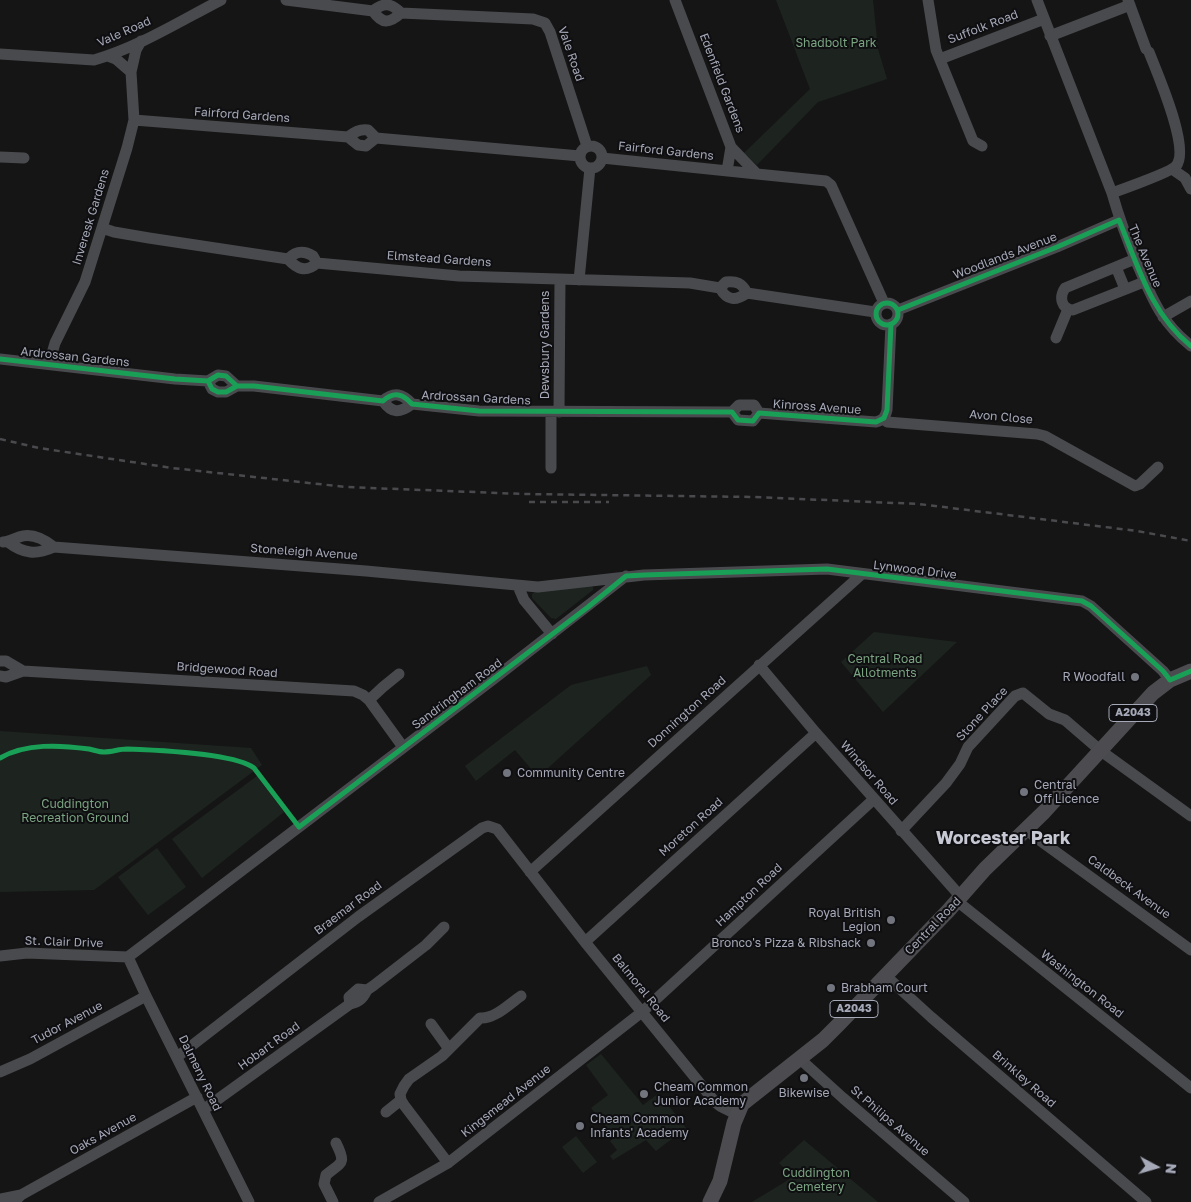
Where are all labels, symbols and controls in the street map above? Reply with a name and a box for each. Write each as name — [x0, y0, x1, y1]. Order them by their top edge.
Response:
street label: Suffolk Road — [946, 7, 1020, 47]
street label: Vale Road — [95, 14, 153, 50]
street label: Vale Road — [555, 25, 587, 83]
street label: Edenfield Gardens — [696, 31, 748, 135]
park label: Shadbolt Park — [795, 36, 877, 50]
street label: Fairford Gardens — [194, 104, 290, 126]
street label: Fairford Gardens — [617, 139, 715, 163]
street label: Inveresk Gardens — [70, 167, 112, 267]
street label: The Avenue — [1125, 222, 1165, 290]
street label: Woodlands Avenue — [951, 230, 1059, 282]
street label: Elmstead Gardens — [386, 248, 492, 270]
street label: Dewsbury Gardens — [538, 291, 552, 399]
street label: Ardrossan Gardens — [20, 344, 130, 370]
street label: Ardrossan Gardens — [421, 388, 531, 408]
street label: Kinross Avenue — [772, 397, 862, 417]
street label: Avon Close — [969, 407, 1033, 427]
street label: Stoneleigh Avenue — [250, 541, 358, 563]
street label: Lynwood Drive — [872, 558, 958, 582]
park label: Central Road Allotments — [848, 652, 922, 680]
street label: Sandringham Road — [409, 655, 505, 733]
street label: Bridgewood Road — [176, 659, 278, 681]
place label: R Woodfall — [1062, 670, 1125, 684]
marker: R Woodfall — [1129, 671, 1141, 683]
street label: Donnington Road — [645, 673, 729, 751]
street label: Stone Place — [953, 684, 1011, 744]
road number: A2043 — [1109, 704, 1157, 721]
street label: Windsor Road — [837, 738, 901, 808]
place label: Community Centre — [517, 766, 625, 780]
marker: Community Centre — [501, 767, 513, 779]
place label: Central Off Licence — [1034, 778, 1099, 806]
marker: Central Off Licence — [1018, 786, 1030, 798]
street label: Moreton Road — [656, 795, 726, 859]
park label: Cuddington Recreation Ground — [21, 797, 129, 825]
district label: Worcester Park — [936, 827, 1070, 849]
street label: Caldbeck Avenue — [1085, 852, 1173, 922]
street label: Hampton Road — [713, 861, 785, 929]
street label: Braemar Road — [311, 878, 385, 938]
street label: Central Road — [902, 894, 964, 958]
place label: Royal British Legion — [808, 906, 881, 934]
marker: Royal British Legion — [885, 914, 897, 926]
street label: St. Clair Drive — [24, 933, 104, 951]
place label: Bronco's Pizza & Ribshack — [711, 936, 861, 950]
marker: Bronco's Pizza & Ribshack — [865, 937, 877, 949]
street label: Washington Road — [1038, 947, 1126, 1021]
street label: Balmoral Road — [609, 951, 673, 1025]
place label: Brabham Court — [841, 981, 928, 995]
marker: Brabham Court — [825, 982, 837, 994]
street label: Tudor Avenue — [29, 998, 105, 1048]
road number: A2043 — [830, 1001, 878, 1018]
street label: Hobart Road — [235, 1019, 303, 1073]
street label: Dalmeny Road — [175, 1033, 225, 1113]
street label: Brinkley Road — [989, 1047, 1059, 1111]
street label: Kingsmead Avenue — [458, 1062, 554, 1140]
marker: Bikewise — [798, 1072, 810, 1084]
place label: Cheam Common Junior Academy — [654, 1080, 748, 1108]
street label: St Philips Avenue — [848, 1083, 932, 1159]
place label: Bikewise — [779, 1086, 829, 1100]
marker: Cheam Common Junior Academy — [638, 1088, 650, 1100]
street label: Oaks Avenue — [67, 1110, 139, 1158]
place label: Cheam Common Infants' Academy — [590, 1112, 689, 1140]
marker: Cheam Common Infants' Academy — [574, 1120, 586, 1132]
north arrow — [1131, 1142, 1181, 1192]
text: N — [1162, 1162, 1180, 1175]
park label: Cuddington Cemetery — [782, 1166, 850, 1194]

